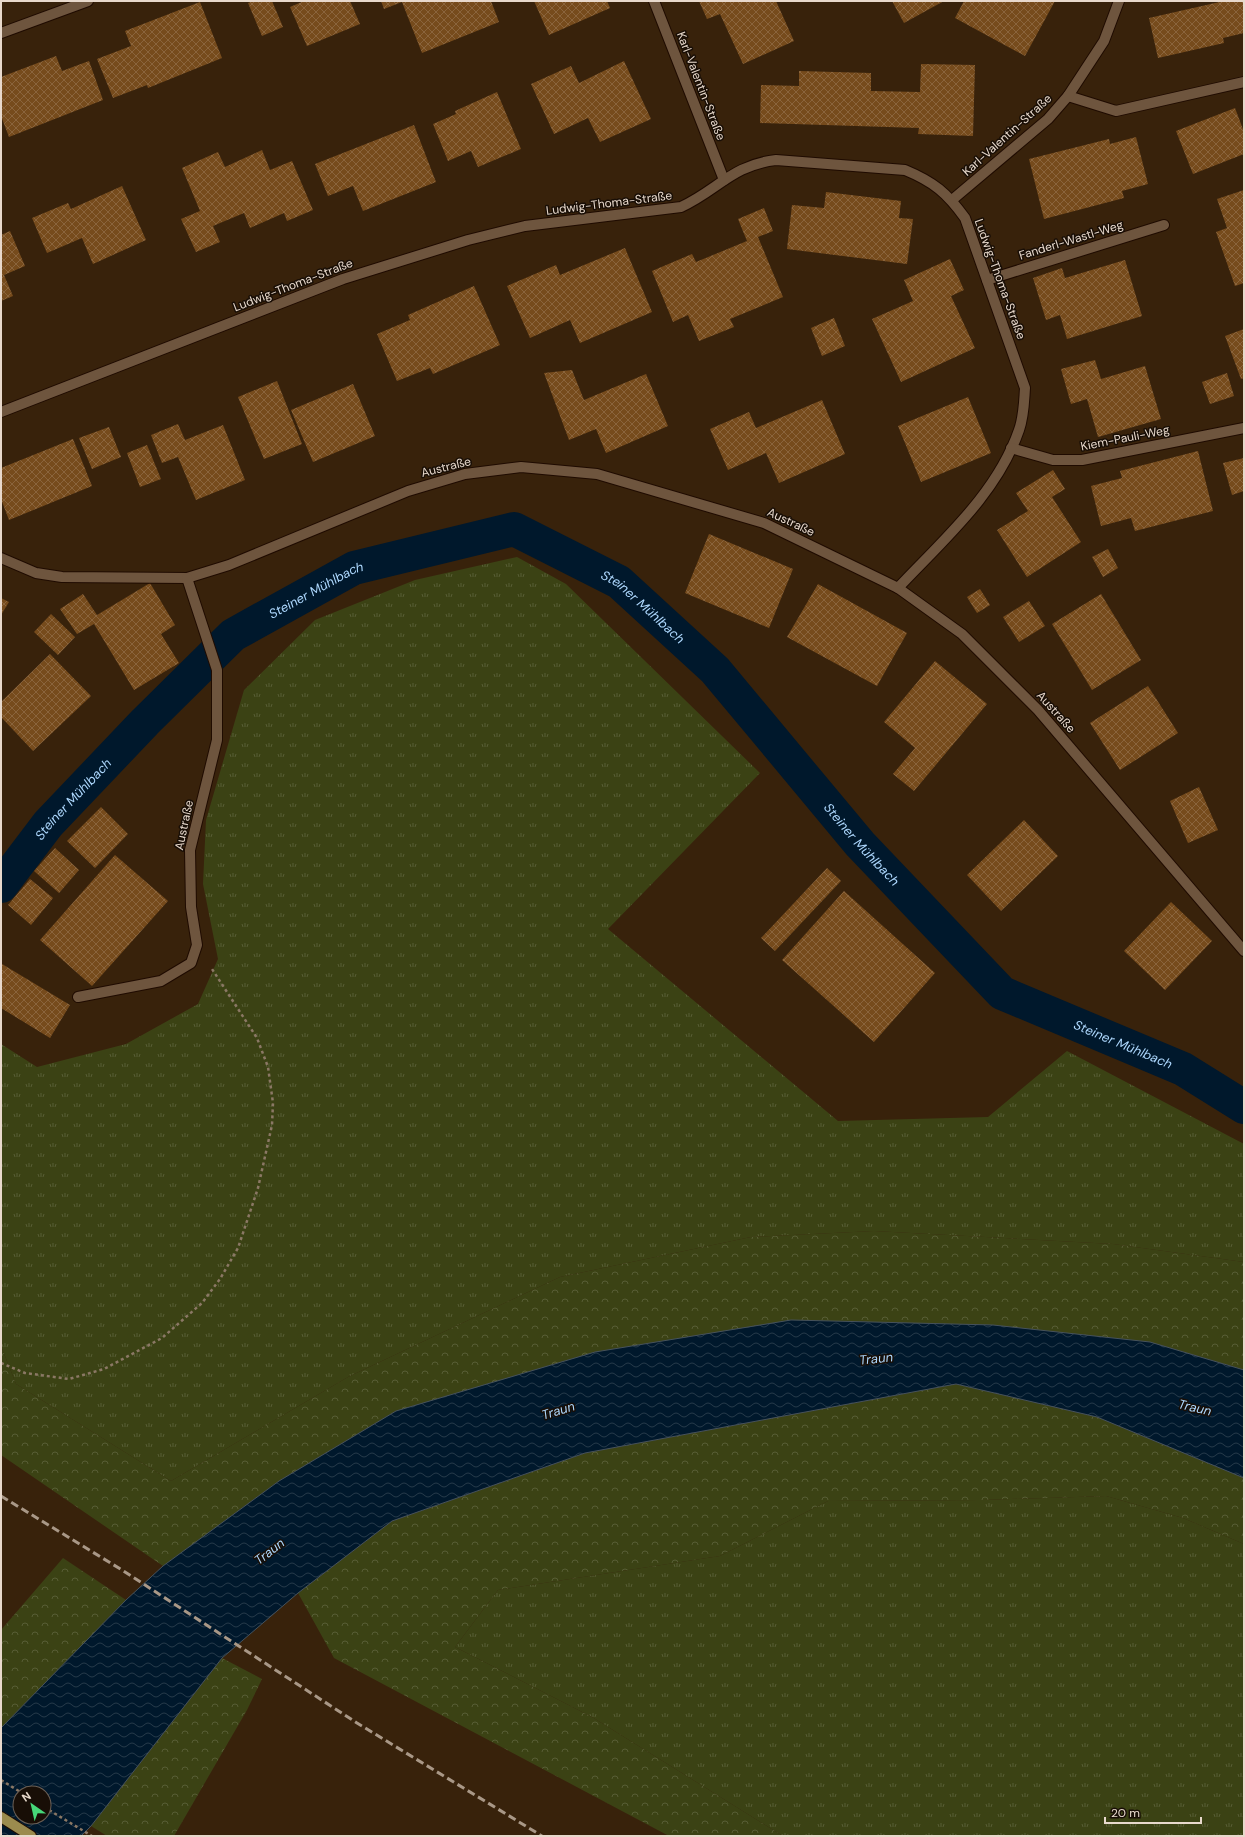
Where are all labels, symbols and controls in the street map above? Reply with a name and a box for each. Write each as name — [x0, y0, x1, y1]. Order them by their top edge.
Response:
street label: Karl-Valentin-Straße — [673, 30, 729, 143]
street label: Karl-Valentin-Straße — [959, 91, 1055, 179]
street label: Ludwig-Thoma-Straße — [545, 187, 673, 219]
street label: Fanderl-Wastl-Weg — [1017, 216, 1125, 263]
street label: Ludwig-Thoma-Straße — [971, 217, 1029, 342]
street label: Ludwig-Thoma-Straße — [231, 255, 355, 315]
street label: Kiem-Pauli-Weg — [1079, 422, 1171, 454]
street label: Austraße — [419, 453, 473, 481]
street label: Austraße — [765, 504, 818, 540]
water label: Steiner Mühlbach — [266, 558, 365, 623]
water label: Steiner Mühlbach — [598, 566, 688, 647]
street label: Austraße — [1033, 688, 1079, 736]
water label: Steiner Mühlbach — [31, 755, 115, 843]
street label: Austraße — [171, 798, 197, 851]
water label: Steiner Mühlbach — [820, 799, 903, 889]
water label: Steiner Mühlbach — [1071, 1016, 1175, 1073]
water label: Traun — [858, 1348, 894, 1369]
water label: Traun — [1177, 1395, 1213, 1420]
water label: Traun — [540, 1397, 577, 1424]
water label: Traun — [251, 1534, 288, 1568]
north arrow — [12, 1785, 52, 1825]
text: N — [19, 1789, 34, 1805]
scale bar — [1105, 1799, 1201, 1825]
text: 20 m — [1111, 1805, 1140, 1821]

